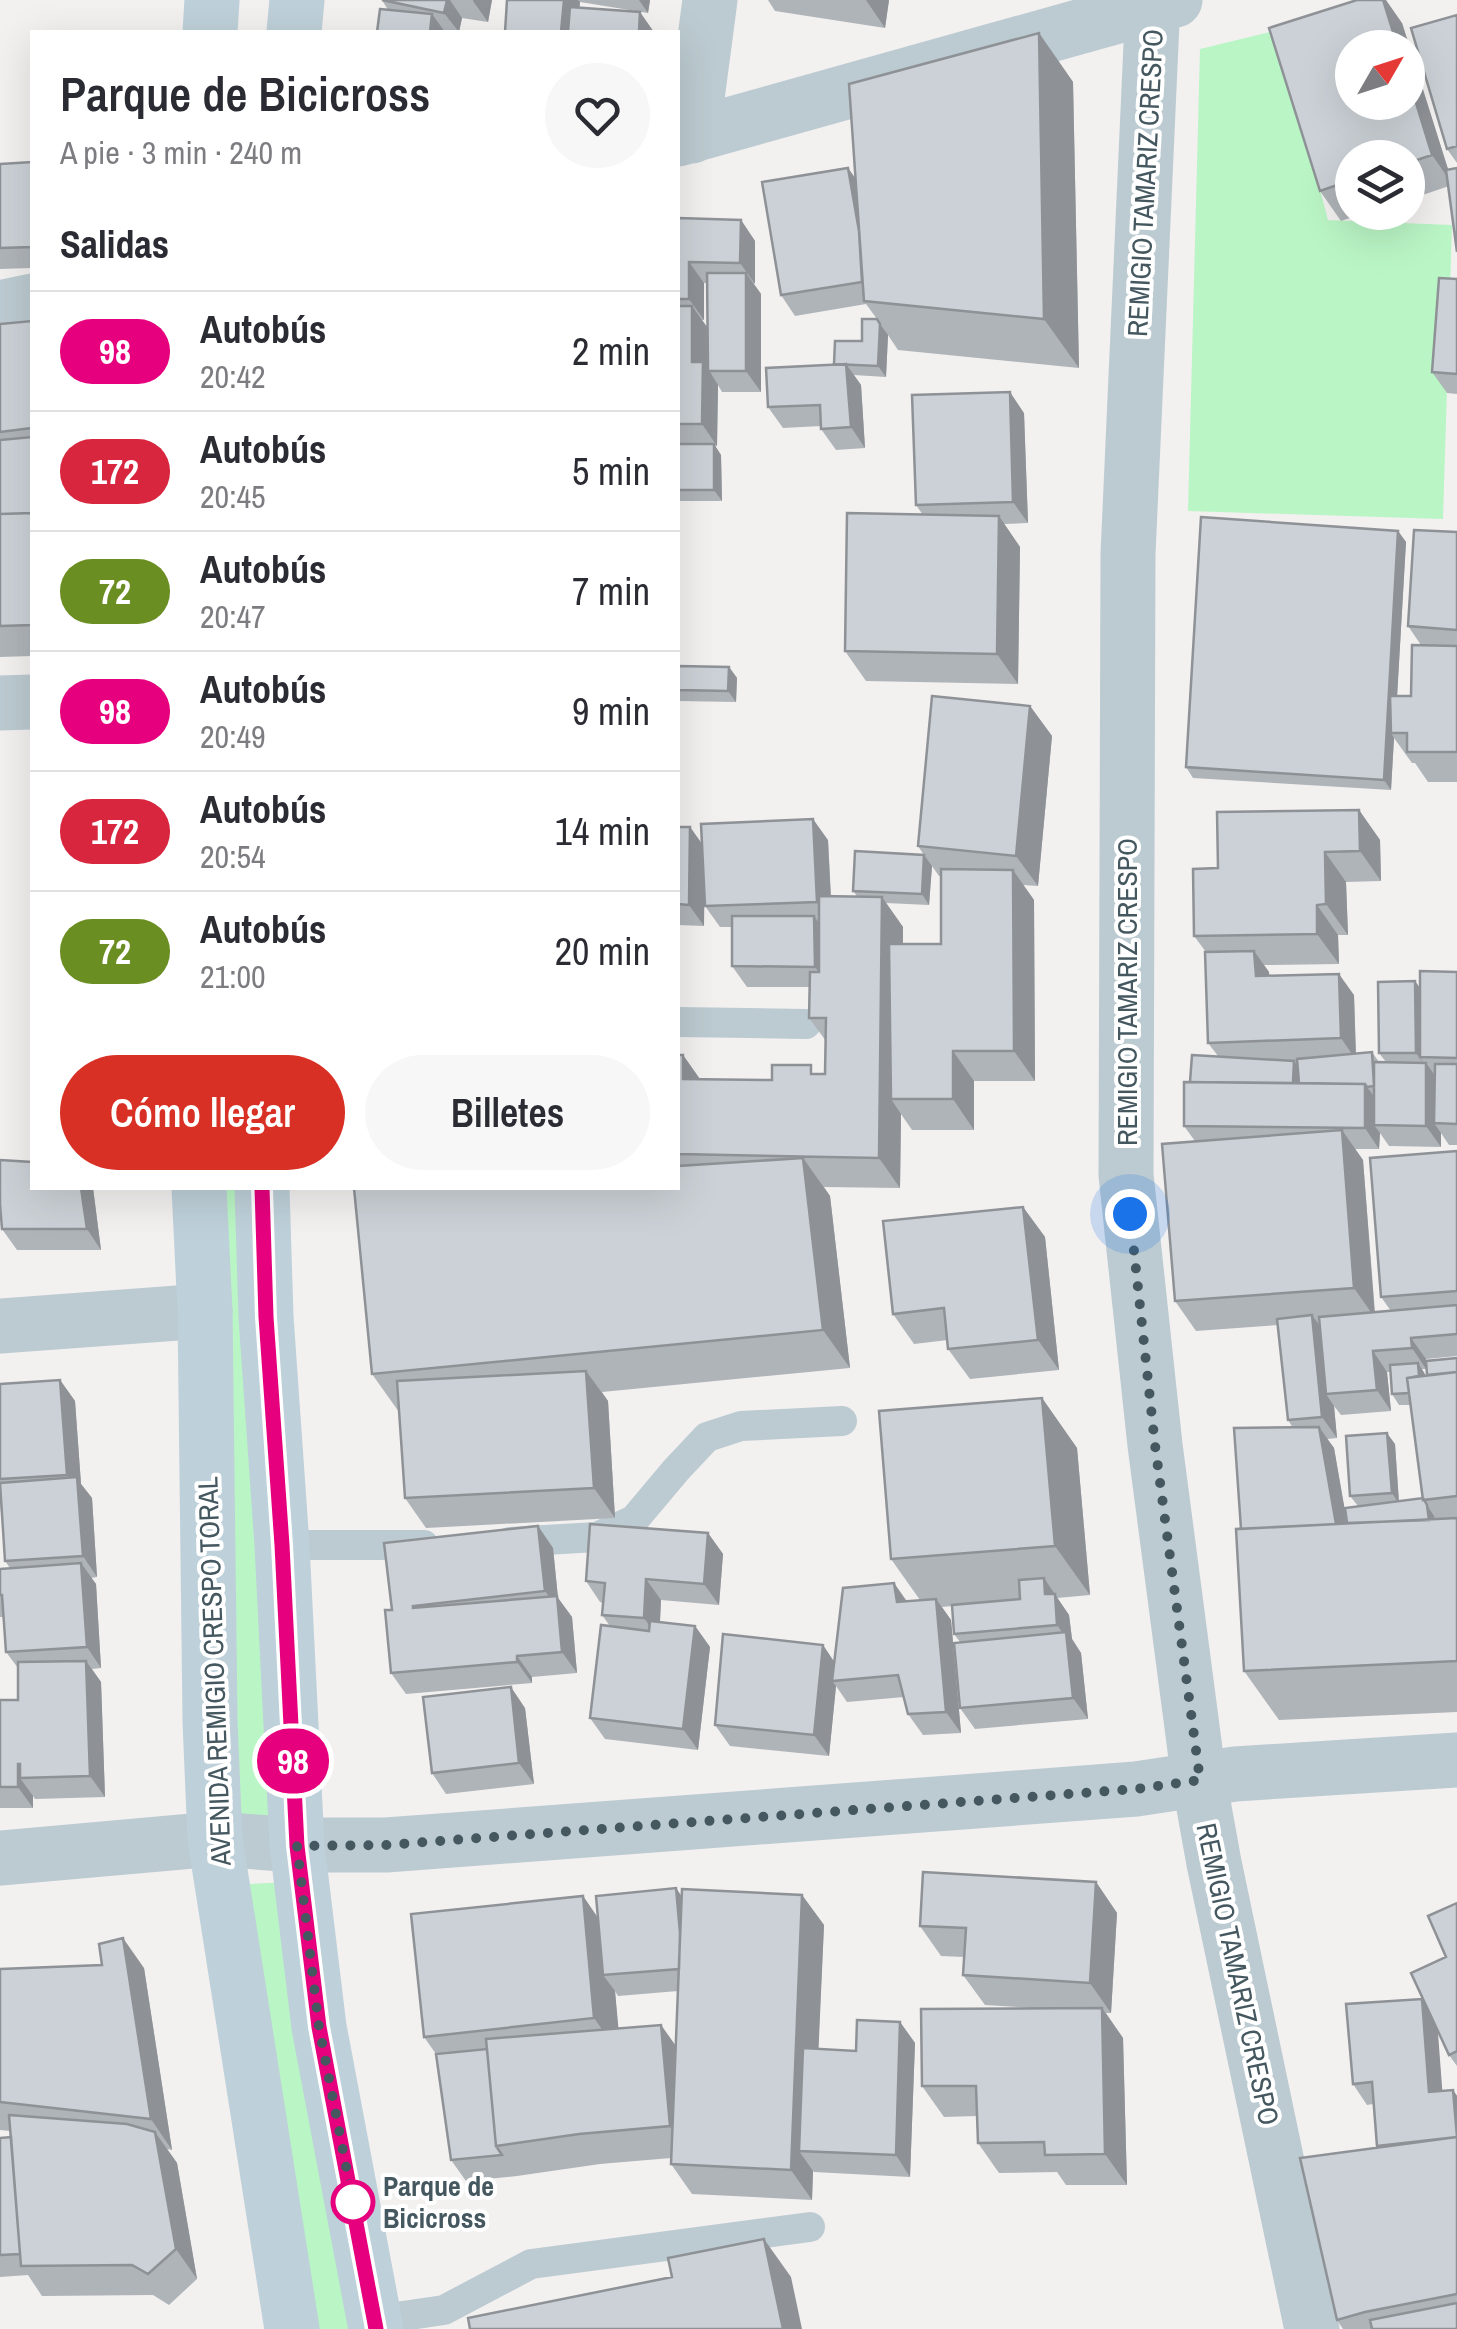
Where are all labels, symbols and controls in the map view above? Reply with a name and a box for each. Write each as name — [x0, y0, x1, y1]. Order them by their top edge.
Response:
street label: REMIGIO TAMARIZ CRESPO — [1118, 28, 1172, 338]
north arrow — [1335, 30, 1425, 120]
map controls — [1335, 30, 1425, 230]
text: Parque de Bicicross — [60, 61, 430, 126]
button: heart — [545, 63, 650, 168]
text: A pie · 3 min · 240 m — [60, 131, 302, 174]
button: layers — [1335, 140, 1425, 230]
text: Salidas — [60, 219, 169, 270]
text: Autobús — [200, 304, 326, 355]
text: 2 min — [572, 326, 650, 377]
text: 98 — [99, 328, 131, 375]
text: 20:42 — [200, 355, 266, 398]
text: Autobús — [200, 424, 326, 475]
text: 5 min — [572, 446, 650, 497]
text: 172 — [91, 448, 139, 495]
text: 20:45 — [200, 475, 266, 518]
text: Autobús — [200, 544, 326, 595]
text: 7 min — [572, 566, 650, 617]
text: 72 — [99, 568, 131, 615]
text: 20:47 — [200, 595, 266, 638]
text: Autobús — [200, 664, 326, 715]
text: 9 min — [572, 686, 650, 737]
text: 98 — [99, 688, 131, 735]
text: 20:49 — [200, 715, 266, 758]
text: Autobús — [200, 784, 326, 835]
text: 14 min — [555, 806, 650, 857]
text: 172 — [91, 808, 139, 855]
text: 20:54 — [200, 835, 266, 878]
street label: REMIGIO TAMARIZ CRESPO — [1108, 838, 1146, 1146]
text: Autobús — [200, 904, 326, 955]
text: 20 min — [555, 926, 650, 977]
text: 72 — [99, 928, 131, 975]
text: 21:00 — [200, 955, 266, 998]
button: Cómo llegar — [60, 1055, 345, 1170]
button: Billetes — [365, 1055, 650, 1170]
your location — [1105, 1189, 1155, 1239]
street label: AVENIDA REMIGIO CRESPO TORAL — [188, 1476, 240, 1867]
line badge: 98 — [248, 1728, 338, 1794]
text: 98 — [277, 1738, 309, 1785]
street label: REMIGIO TAMARIZ CRESPO — [1187, 1819, 1289, 2129]
place label: Parque de Bicicross — [383, 2167, 494, 2237]
marker: Parque de Bicicross — [332, 2181, 374, 2223]

